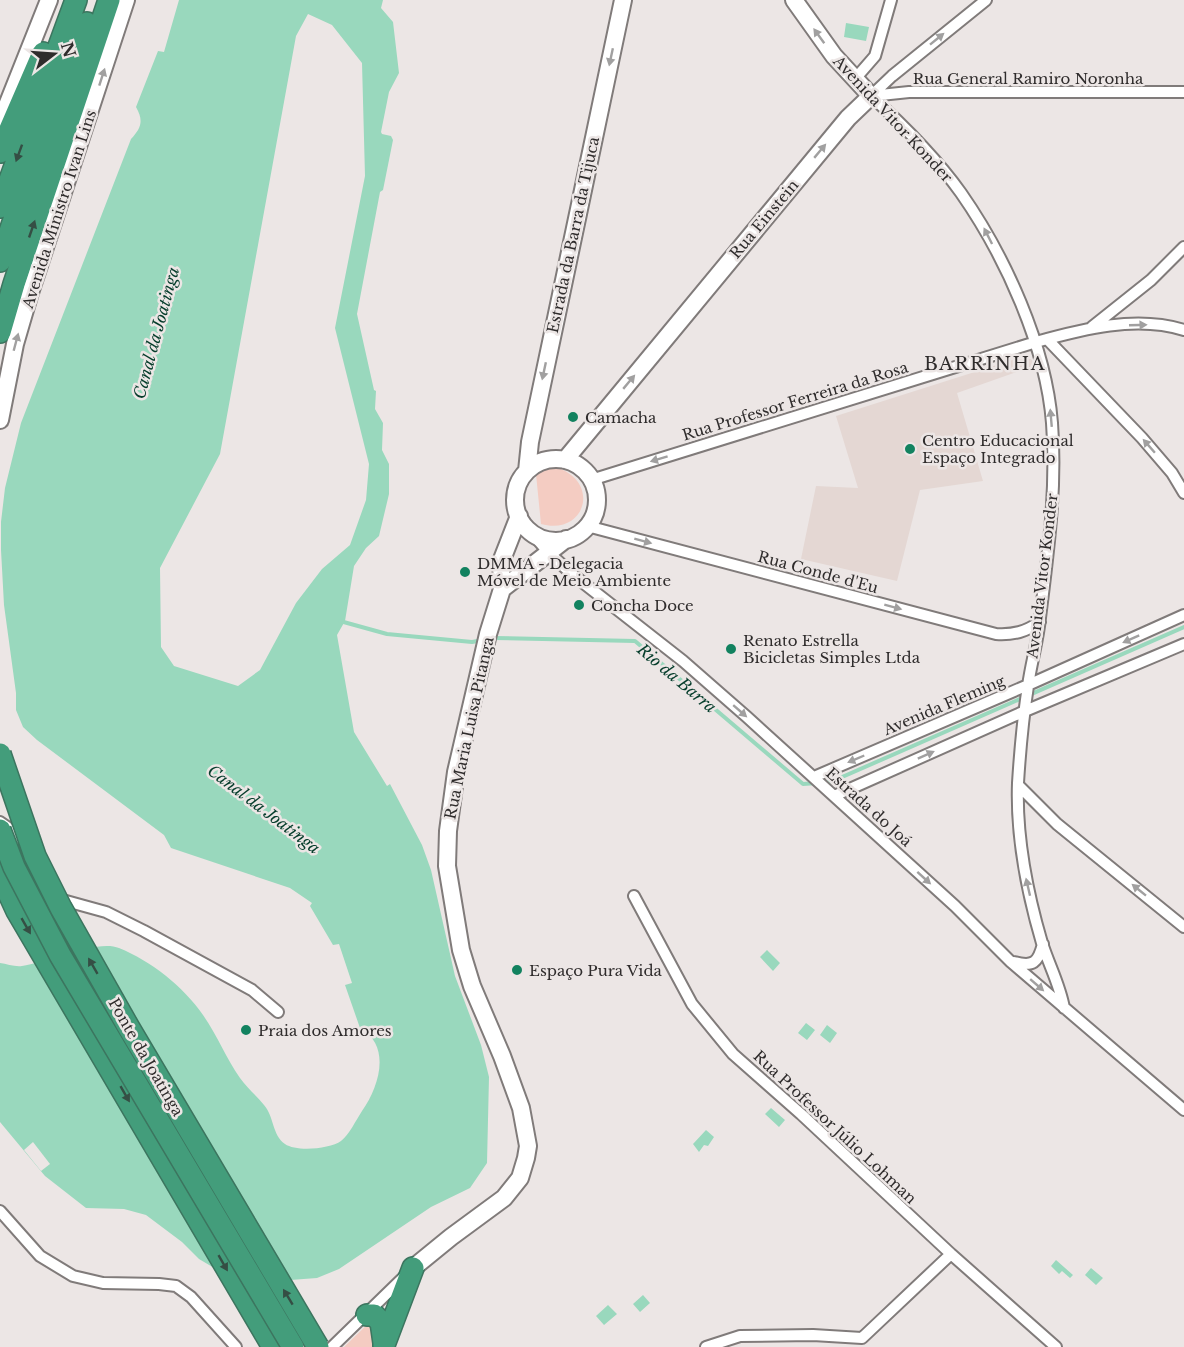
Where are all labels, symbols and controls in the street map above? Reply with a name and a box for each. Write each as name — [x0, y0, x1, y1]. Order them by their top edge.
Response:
north arrow — [24, 24, 84, 84]
one-way arrow — [813, 28, 825, 44]
one-way arrow — [929, 33, 945, 46]
text: N — [57, 39, 80, 60]
one-way arrow — [606, 48, 615, 67]
street label: Avenida Vitor Konder — [829, 51, 957, 187]
one-way arrow — [97, 68, 107, 86]
street label: Rua General Ramiro Noronha — [913, 69, 1144, 88]
street label: Avenida Ministro Ivan Lins — [18, 107, 100, 312]
street label: Estrada da Barra da Tijuca — [543, 134, 603, 335]
one-way arrow — [14, 144, 24, 162]
one-way arrow — [813, 144, 826, 159]
street label: Rua Einstein — [725, 176, 803, 262]
one-way arrow — [28, 220, 38, 238]
one-way arrow — [983, 227, 992, 244]
water label: Canal da Joatinga — [129, 265, 183, 401]
one-way arrow — [1129, 320, 1148, 330]
one-way arrow — [12, 333, 22, 351]
district label: BARRINHA — [924, 353, 1046, 375]
street label: Rua Professor Ferreira da Rosa — [680, 357, 911, 444]
one-way arrow — [539, 362, 549, 381]
one-way arrow — [622, 375, 635, 390]
place label: Camacha — [585, 408, 657, 427]
one-way arrow — [1046, 409, 1056, 428]
marker: Camacha — [566, 410, 580, 424]
place label: Centro Educacional Espaço Integrado — [922, 431, 1074, 467]
one-way arrow — [1143, 439, 1156, 454]
marker: Centro Educacional Espaço Integrado — [903, 442, 917, 456]
one-way arrow — [650, 454, 668, 464]
street label: Avenida Vitor Konder — [1022, 492, 1062, 661]
one-way arrow — [634, 537, 652, 547]
street label: Rua Conde d'Eu — [756, 547, 880, 597]
place label: DMMA - Delegacia Móvel de Meio Ambiente — [477, 554, 671, 590]
marker: DMMA - Delegacia Móvel de Meio Ambiente — [458, 565, 472, 579]
place label: Concha Doce — [591, 596, 694, 615]
marker: Concha Doce — [572, 598, 586, 612]
one-way arrow — [884, 603, 902, 612]
place label: Renato Estrella Bicicletas Simples Ltda — [743, 631, 921, 667]
street label: Rua Maria Luisa Pitanga — [440, 634, 498, 821]
one-way arrow — [1122, 634, 1139, 643]
water label: Rio da Barra — [633, 638, 721, 717]
marker: Renato Estrella Bicicletas Simples Ltda — [724, 642, 738, 656]
street label: Avenida Fleming — [879, 670, 1009, 740]
one-way arrow — [732, 704, 747, 717]
one-way arrow — [917, 750, 935, 759]
one-way arrow — [846, 754, 864, 764]
water label: Canal da Joatinga — [204, 760, 324, 858]
street label: Estrada do Joá — [822, 763, 916, 851]
one-way arrow — [917, 870, 931, 884]
one-way arrow — [1023, 878, 1033, 896]
one-way arrow — [1131, 885, 1146, 897]
one-way arrow — [21, 918, 32, 934]
one-way arrow — [88, 957, 98, 974]
place label: Espaço Pura Vida — [529, 961, 663, 980]
marker: Espaço Pura Vida — [510, 963, 524, 977]
one-way arrow — [1030, 978, 1045, 992]
street label: Ponte da Joatinga — [104, 995, 188, 1120]
place label: Praia dos Amores — [258, 1021, 392, 1040]
marker: Praia dos Amores — [239, 1023, 253, 1037]
street label: Rua Professor Júlio Lohman — [750, 1046, 920, 1208]
one-way arrow — [120, 1086, 130, 1103]
one-way arrow — [218, 1255, 229, 1271]
one-way arrow — [283, 1288, 293, 1305]

